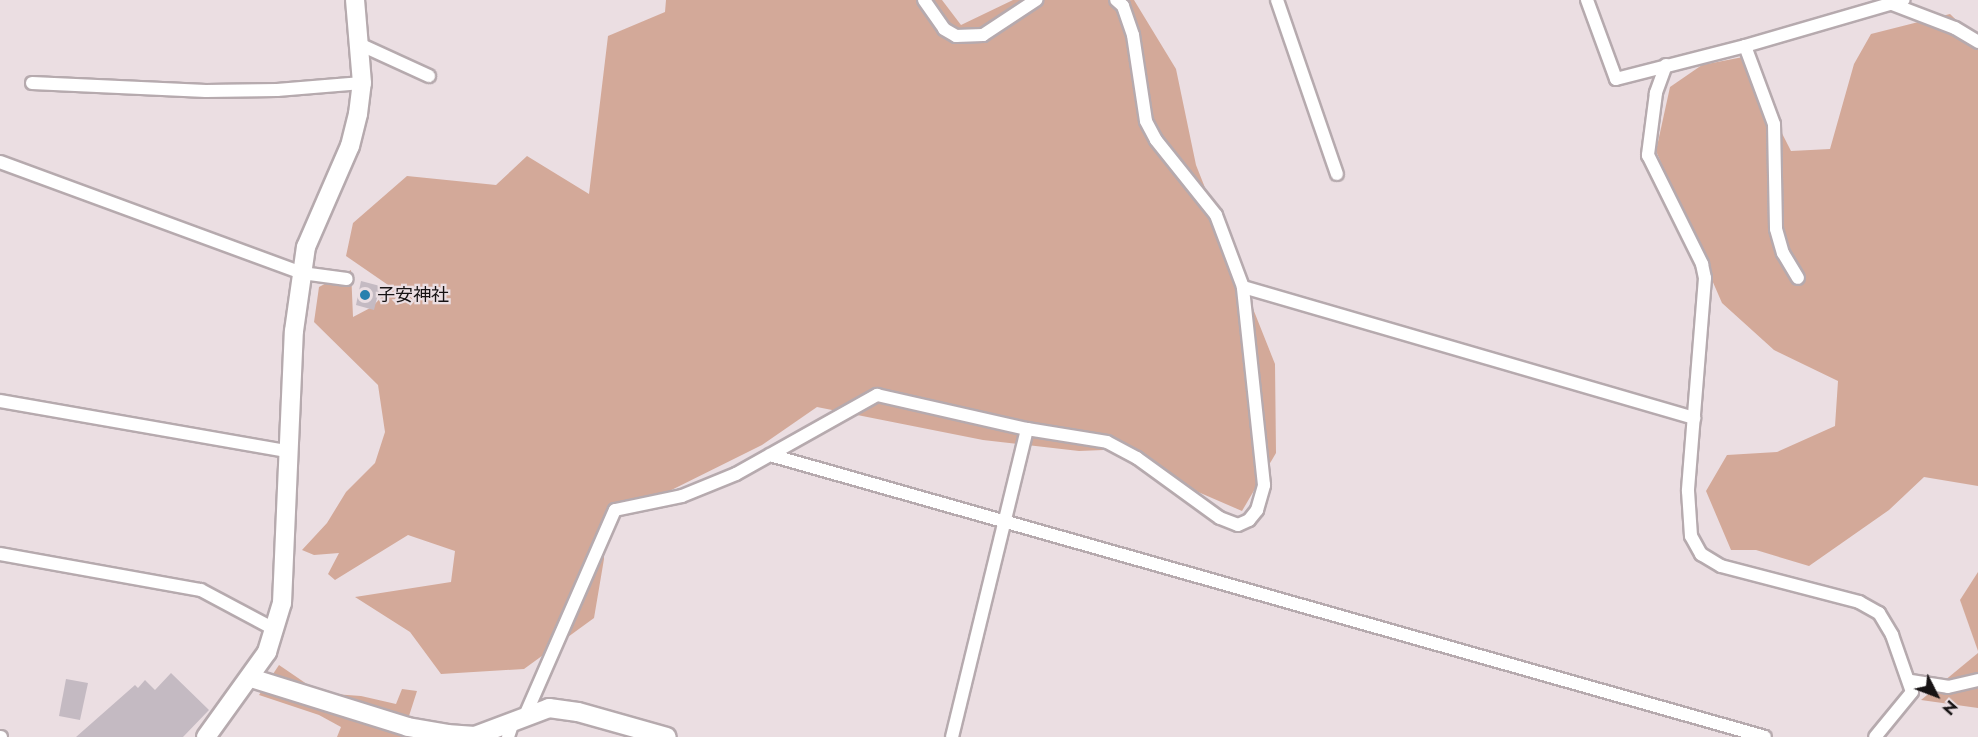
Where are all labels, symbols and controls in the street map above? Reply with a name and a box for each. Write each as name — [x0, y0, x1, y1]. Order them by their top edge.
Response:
place label: 子安神社 — [377, 284, 449, 306]
marker: 子安神社 — [358, 288, 372, 302]
north arrow — [1906, 665, 1966, 725]
text: N — [1937, 695, 1963, 720]

